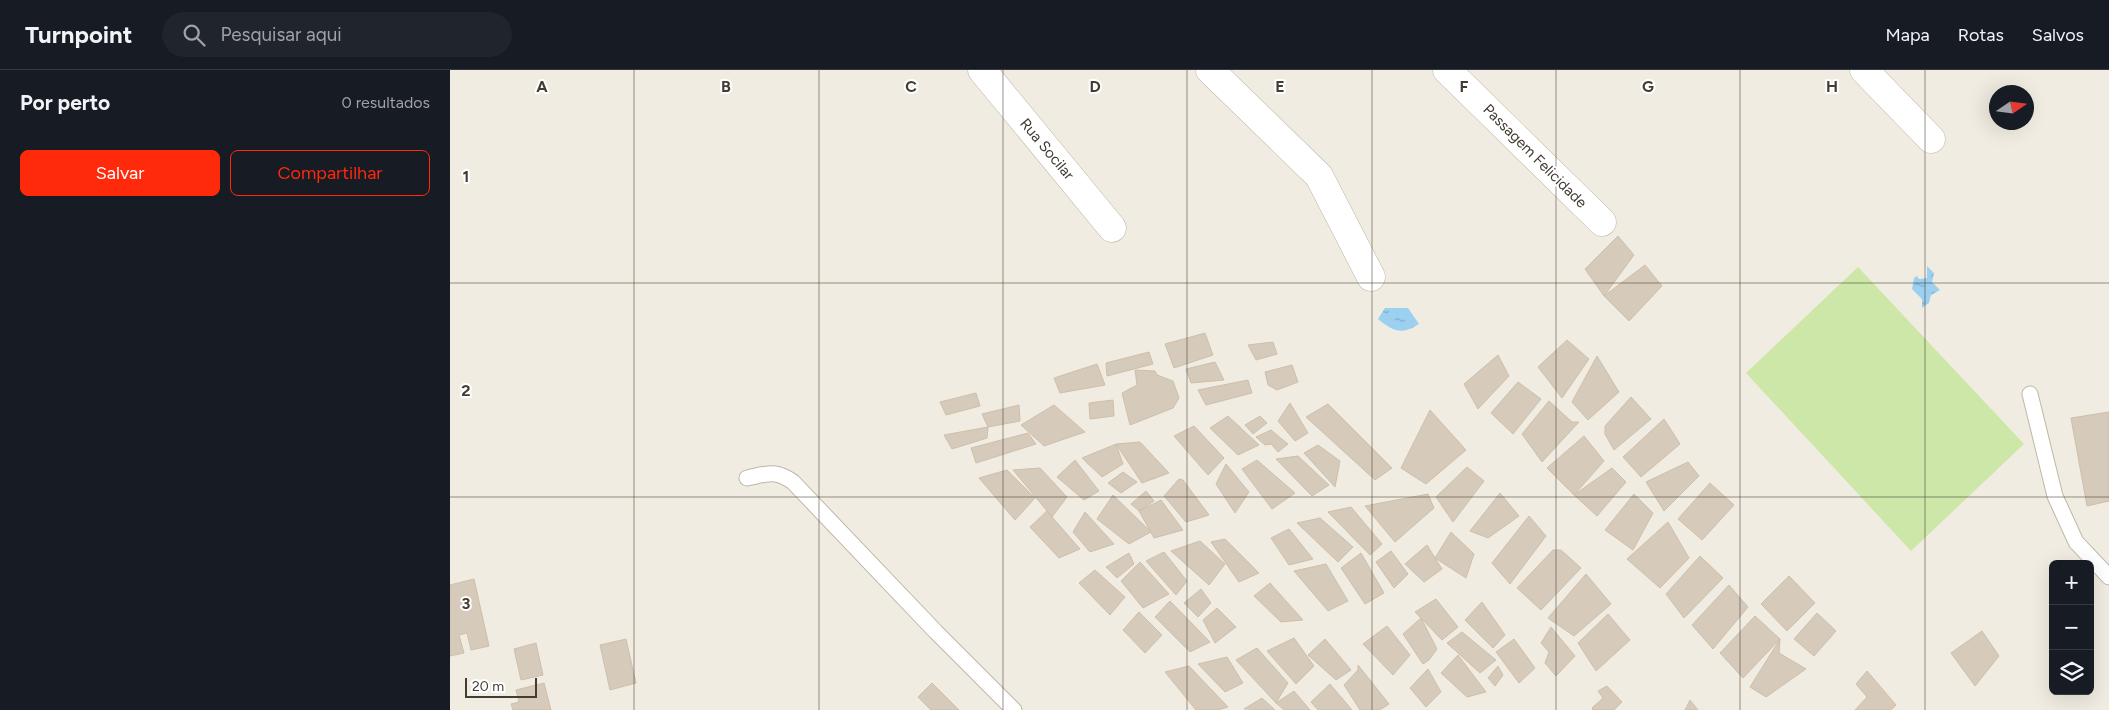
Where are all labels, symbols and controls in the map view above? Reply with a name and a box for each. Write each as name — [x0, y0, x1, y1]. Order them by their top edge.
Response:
search box — [162, 12, 512, 57]
text: Turnpoint — [25, 20, 132, 49]
icon: search — [180, 21, 208, 49]
text: Pesquisar aqui — [220, 23, 342, 46]
text: Mapa — [1886, 24, 1930, 46]
text: Rotas — [1958, 24, 2004, 46]
text: Salvos — [2032, 24, 2084, 46]
text: A — [536, 77, 548, 96]
text: B — [721, 77, 731, 96]
text: C — [905, 77, 917, 96]
text: D — [1089, 77, 1101, 96]
text: E — [1275, 77, 1285, 96]
text: F — [1460, 77, 1469, 96]
text: G — [1642, 77, 1654, 96]
text: H — [1826, 77, 1838, 96]
north arrow — [1989, 85, 2034, 130]
text: Por perto — [20, 90, 110, 115]
text: 0 resultados — [341, 93, 430, 112]
street label: Passagem Felicidade — [1479, 100, 1591, 212]
street label: Rua Socilar — [1016, 115, 1078, 183]
button: Salvar — [20, 150, 220, 196]
button: Compartilhar — [230, 150, 430, 196]
text: 1 — [463, 167, 469, 186]
text: 2 — [461, 381, 471, 400]
map controls — [2049, 560, 2094, 695]
button: + — [2049, 560, 2094, 605]
text: 3 — [462, 594, 471, 613]
button: − — [2049, 605, 2094, 650]
button: layers — [2049, 650, 2094, 695]
scale bar — [465, 675, 538, 698]
text: 20 m — [472, 678, 504, 695]

